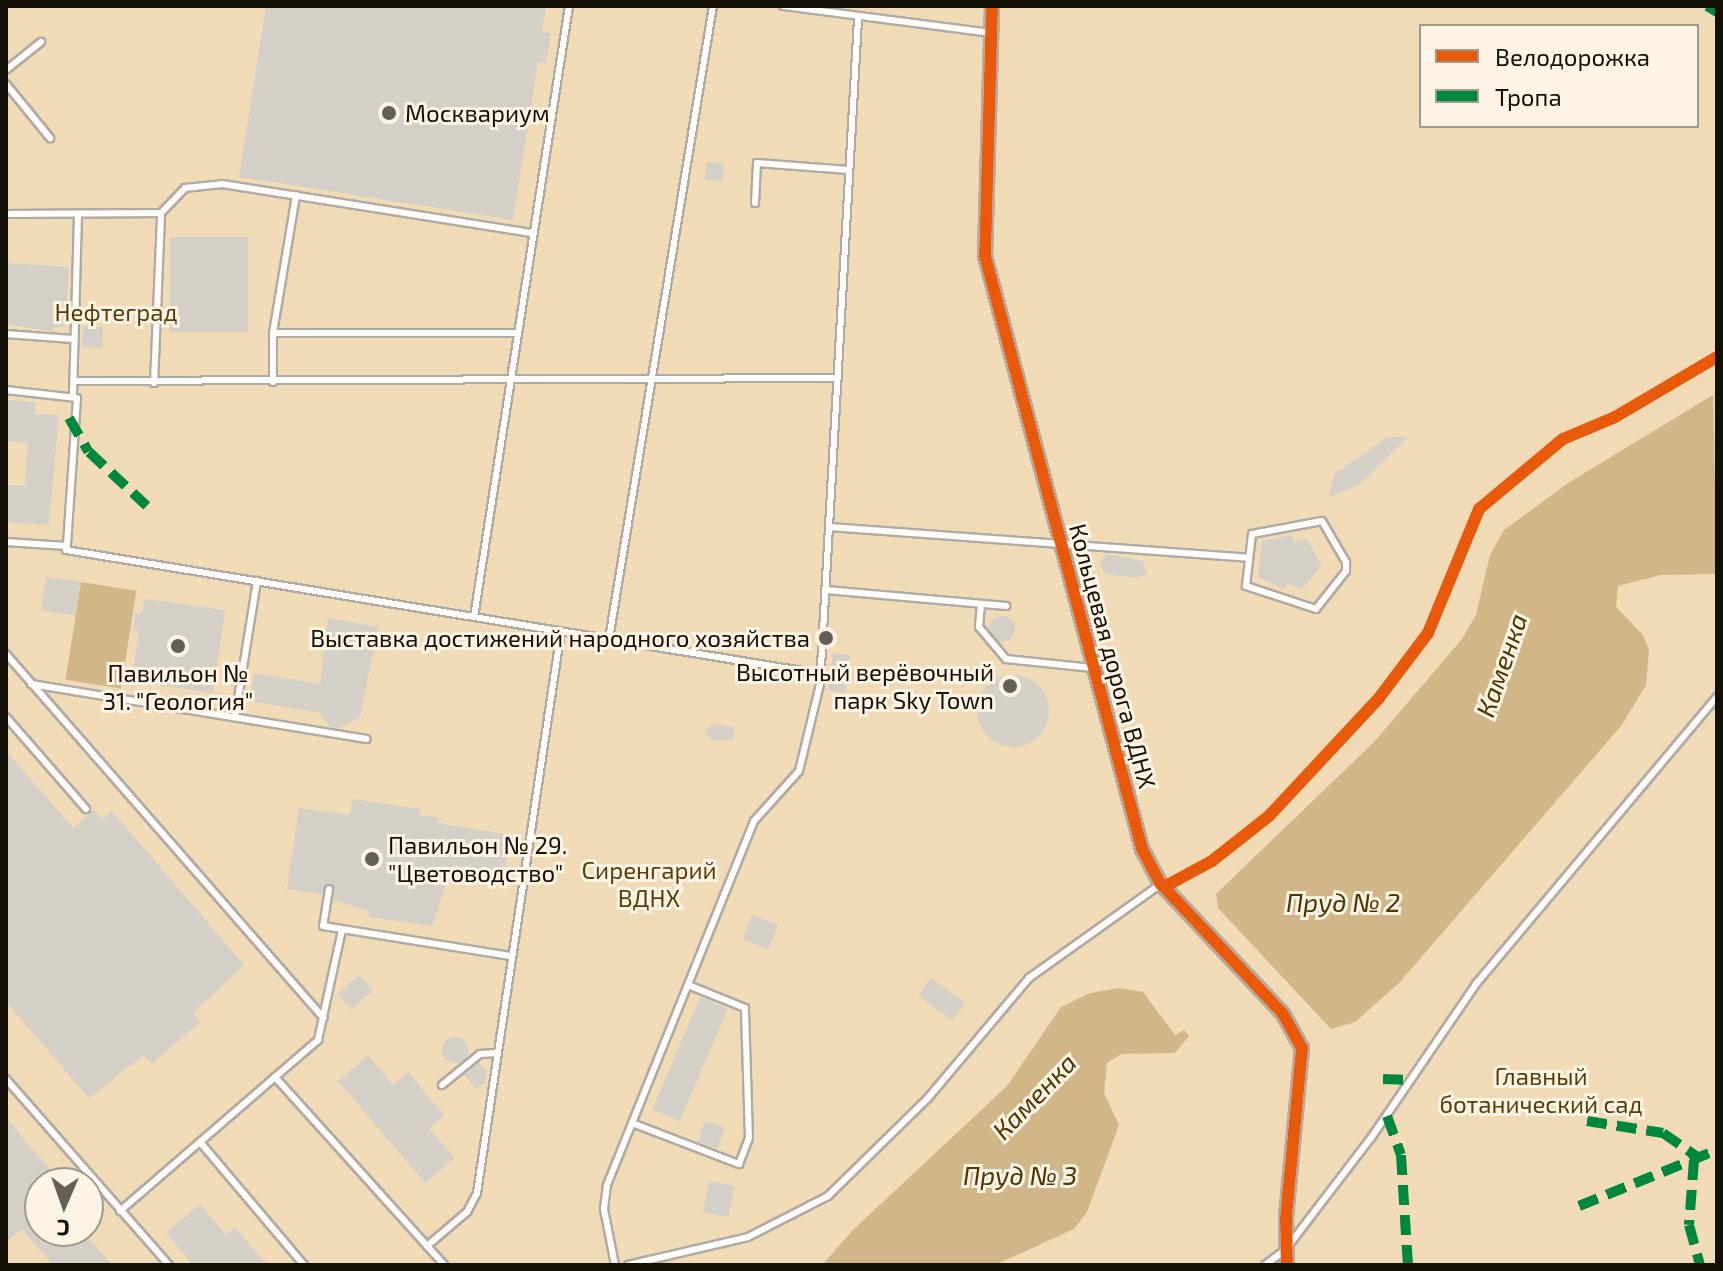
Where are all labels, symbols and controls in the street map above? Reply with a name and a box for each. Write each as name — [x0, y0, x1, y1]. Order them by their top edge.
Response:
legend — [1419, 24, 1699, 128]
text: Велодорожка — [1495, 42, 1650, 71]
text: Тропа — [1495, 82, 1562, 111]
place label: Москвариум — [405, 99, 550, 127]
marker: Москвариум — [380, 104, 398, 122]
park label: Нефтеград — [54, 298, 178, 326]
street label: Кольцевая дорога ВДНХ — [1064, 520, 1162, 792]
water label: Каменка — [1469, 609, 1533, 721]
place label: Выставка достижений народного хозяйства — [310, 624, 810, 652]
marker: Выставка достижений народного хозяйства — [817, 629, 835, 647]
marker: Павильон № 31. "Геология" — [169, 637, 187, 655]
place label: Высотный верёвочный парк Sky Town — [736, 658, 994, 714]
place label: Павильон № 31. "Геология" — [103, 659, 253, 715]
marker: Высотный верёвочный парк Sky Town — [1001, 677, 1019, 695]
place label: Павильон № 29. "Цветоводство" — [388, 831, 567, 887]
marker: Павильон № 29. "Цветоводство" — [363, 850, 381, 868]
park label: Сиренгарий ВДНХ — [581, 856, 717, 912]
water label: Пруд № 2 — [1286, 886, 1400, 918]
water label: Каменка — [985, 1047, 1083, 1145]
park label: Главный ботанический сад — [1439, 1062, 1643, 1118]
water label: Пруд № 3 — [963, 1159, 1077, 1191]
north arrow — [24, 1167, 104, 1247]
text: С — [56, 1216, 70, 1242]

